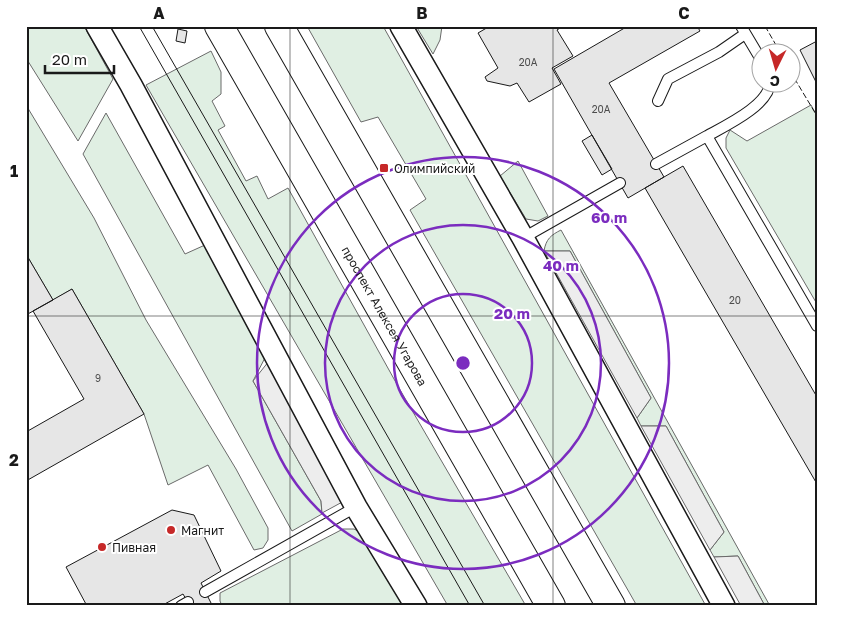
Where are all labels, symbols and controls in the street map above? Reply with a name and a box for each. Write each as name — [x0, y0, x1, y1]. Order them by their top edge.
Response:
text: A — [153, 3, 165, 23]
text: B — [416, 3, 428, 23]
text: C — [678, 3, 690, 23]
scale bar — [45, 42, 114, 74]
north arrow — [750, 42, 800, 92]
text: 20 m — [52, 50, 87, 68]
house number: 20А — [519, 56, 538, 68]
text: С — [769, 73, 781, 90]
house number: 20А — [592, 103, 611, 115]
text: 1 — [10, 161, 18, 181]
place label: Олимпийский — [394, 161, 475, 176]
marker: Олимпийский — [378, 162, 390, 174]
text: 60 m — [591, 208, 627, 226]
street label: проспект Алексея Угарова — [339, 243, 431, 388]
text: 40 m — [543, 256, 579, 274]
house number: 20 — [729, 294, 741, 306]
text: 20 m — [494, 304, 530, 322]
centre of rings — [454, 354, 472, 372]
house number: 9 — [95, 372, 101, 384]
text: 2 — [9, 450, 19, 470]
place label: Магнит — [181, 523, 224, 538]
marker: Магнит — [165, 524, 177, 536]
place label: Пивная — [112, 540, 156, 555]
marker: Пивная — [96, 541, 108, 553]

